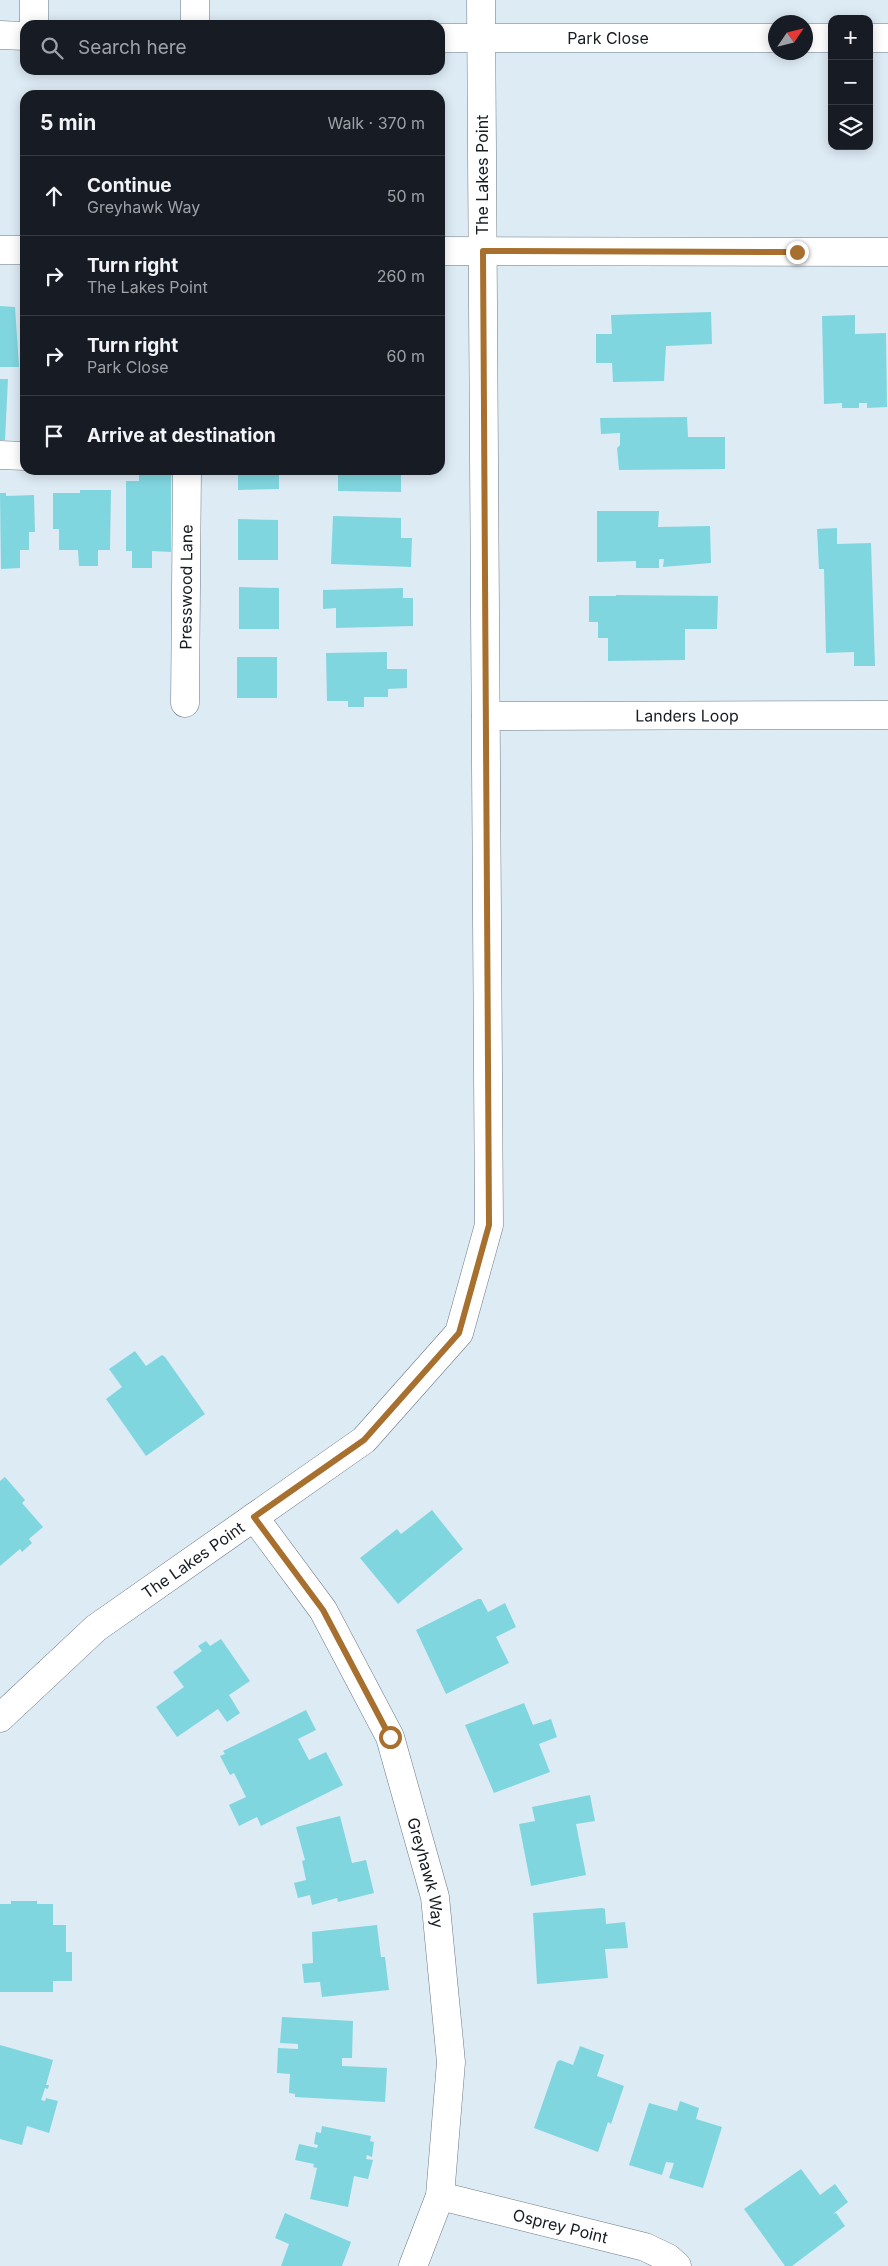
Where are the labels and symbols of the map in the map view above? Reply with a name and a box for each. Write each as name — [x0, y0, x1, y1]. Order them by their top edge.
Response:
north arrow — [768, 15, 813, 60]
street label: Park Close — [567, 28, 649, 48]
street label: The Lakes Point — [472, 115, 492, 235]
route end — [786, 241, 809, 264]
street label: Presswood Lane — [175, 524, 197, 650]
street label: Landers Loop — [635, 705, 739, 726]
street label: The Lakes Point — [138, 1517, 248, 1603]
route start — [379, 1726, 402, 1749]
street label: Greyhawk Way — [403, 1815, 448, 1929]
street label: Osprey Point — [511, 2205, 610, 2247]

